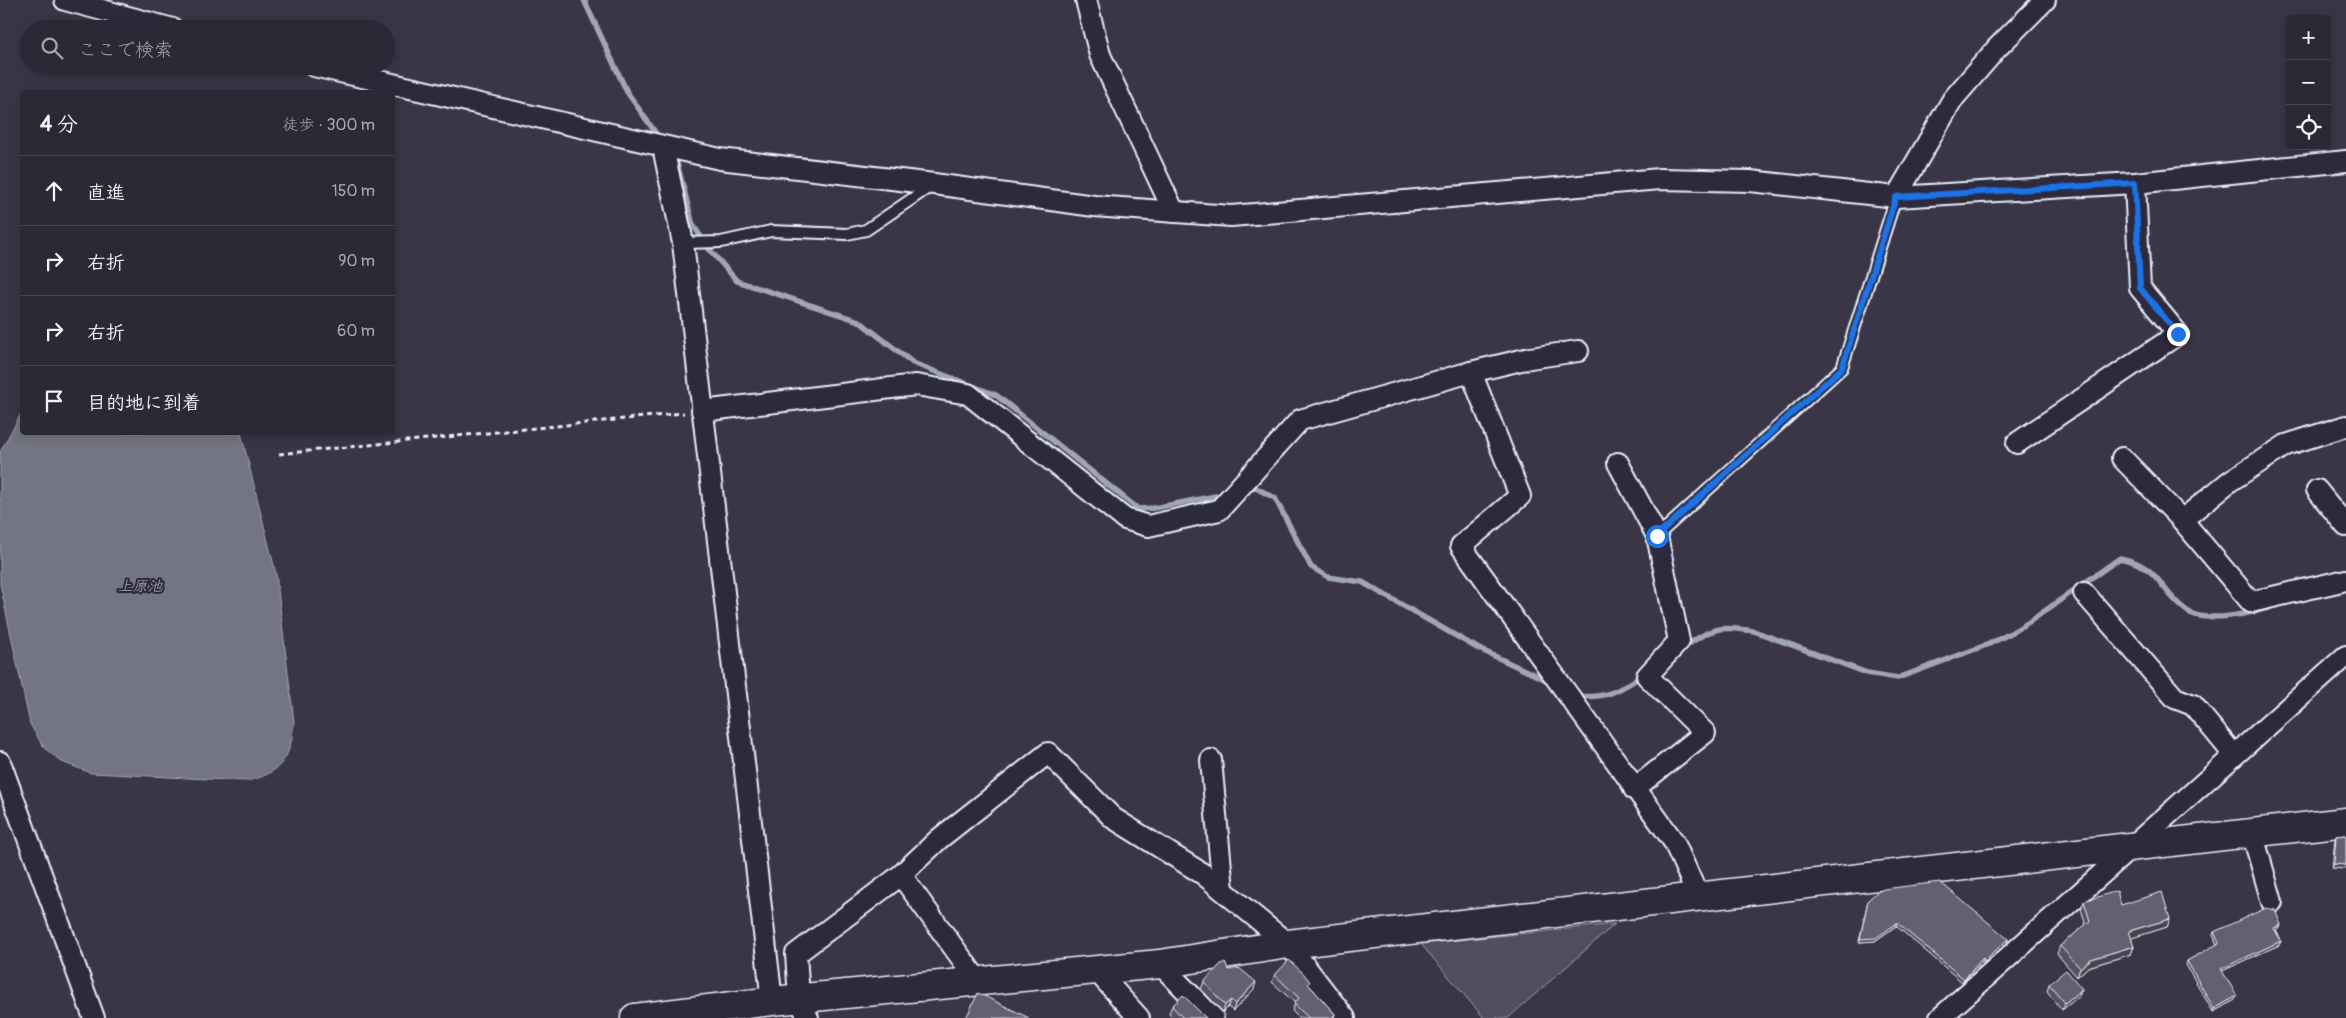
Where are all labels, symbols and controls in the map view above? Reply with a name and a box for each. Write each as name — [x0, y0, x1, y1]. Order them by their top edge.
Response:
map controls — [2286, 15, 2331, 150]
button: + — [2286, 15, 2331, 60]
search box — [20, 20, 395, 75]
icon: search — [38, 34, 66, 62]
text: ここで検索 — [78, 38, 173, 62]
button: − — [2286, 60, 2331, 105]
button: locate — [2286, 105, 2331, 150]
text: 4 分 — [40, 111, 78, 138]
text: 徒歩 · 300 m — [282, 115, 375, 135]
icon: ahead — [40, 177, 68, 205]
text: 直進 — [87, 181, 125, 205]
text: 150 m — [331, 181, 375, 201]
icon: right — [40, 247, 68, 275]
text: 右折 — [87, 251, 125, 275]
text: 90 m — [338, 251, 375, 271]
icon: right — [40, 317, 68, 345]
text: 右折 — [87, 321, 125, 345]
text: 60 m — [337, 321, 375, 341]
route end — [2167, 323, 2190, 346]
icon: arrive — [40, 387, 68, 415]
text: 目的地に到着 — [87, 391, 201, 415]
route start — [1646, 525, 1669, 548]
water label: 上原池 — [117, 577, 163, 596]

